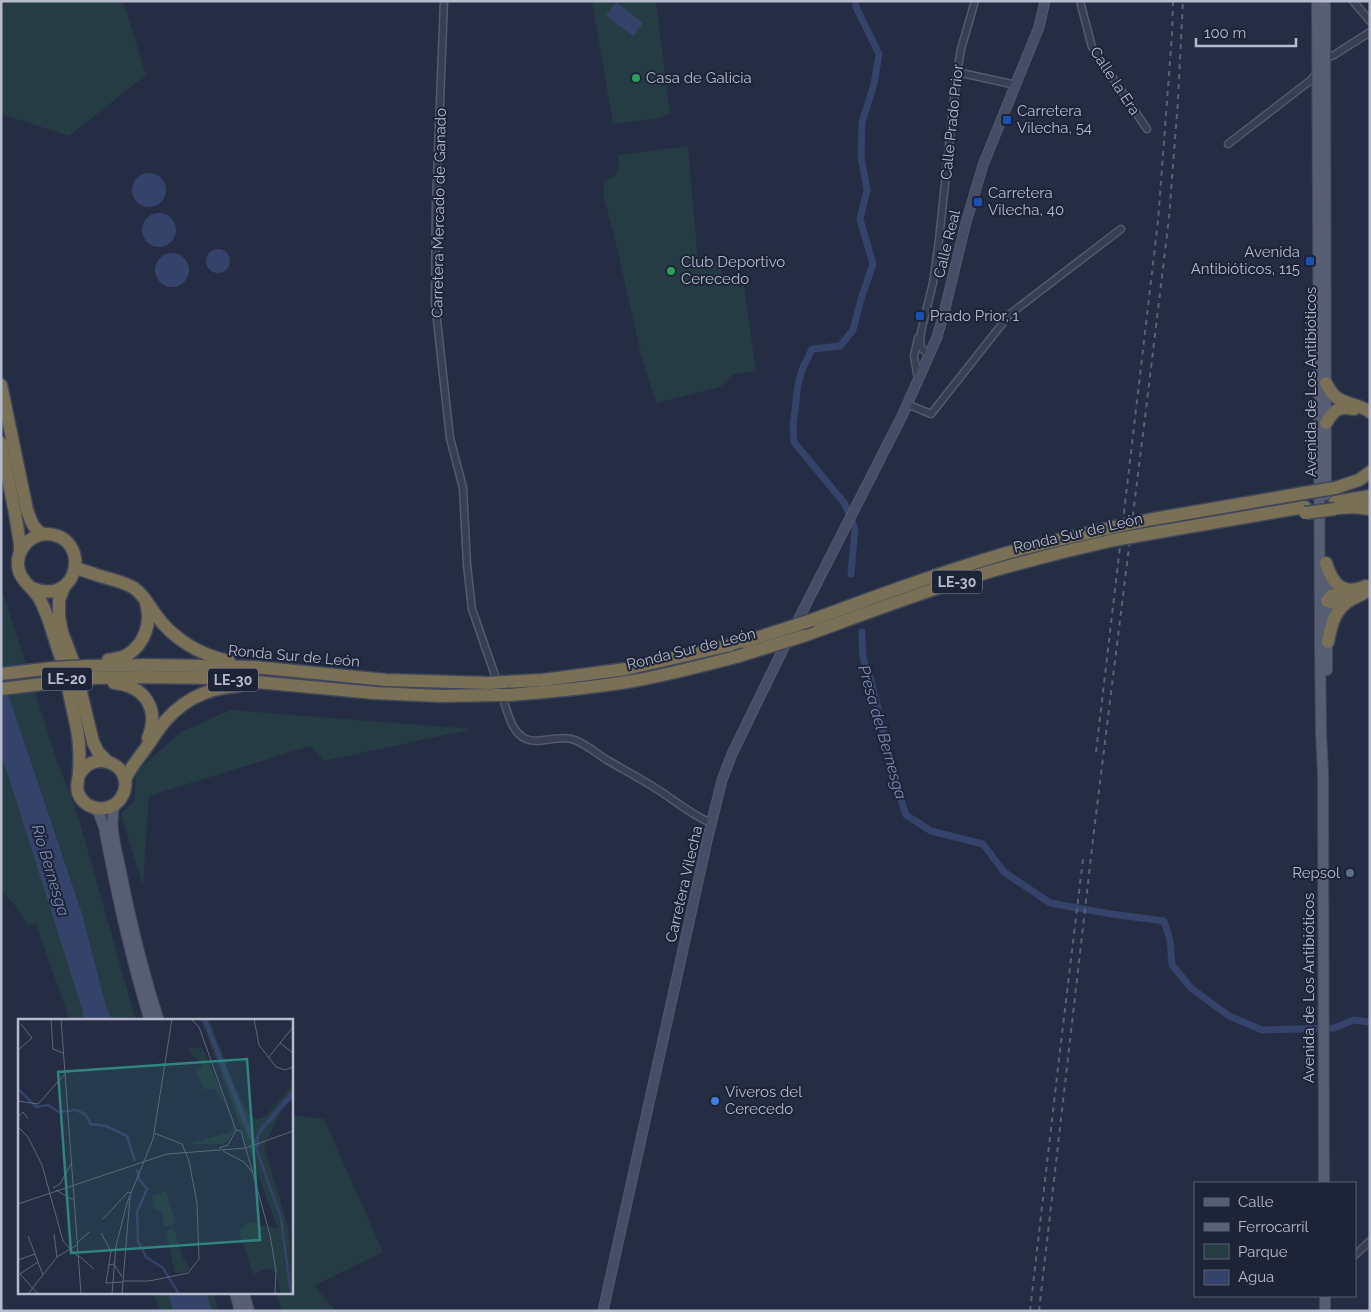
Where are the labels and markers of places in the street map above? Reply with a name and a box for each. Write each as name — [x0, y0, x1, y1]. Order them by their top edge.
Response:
place label: Casa de Galicia — [646, 69, 752, 87]
marker: Casa de Galicia — [630, 72, 642, 84]
place label: Carretera Vilecha, 54 — [1017, 102, 1092, 137]
marker: Carretera Vilecha, 54 — [1001, 114, 1013, 126]
place label: Carretera Vilecha, 40 — [988, 184, 1064, 219]
marker: Carretera Vilecha, 40 — [972, 196, 984, 208]
place label: Avenida Antibióticos, 115 — [1191, 243, 1300, 278]
place label: Club Deportivo Cerecedo — [681, 253, 785, 288]
marker: Avenida Antibióticos, 115 — [1304, 255, 1316, 267]
marker: Club Deportivo Cerecedo — [665, 265, 677, 277]
place label: Prado Prior, 1 — [930, 307, 1020, 325]
marker: Prado Prior, 1 — [914, 310, 926, 322]
place label: Repsol — [1292, 864, 1341, 882]
marker: Repsol — [1344, 867, 1356, 879]
place label: Viveros del Cerecedo — [725, 1083, 803, 1118]
marker: Viveros del Cerecedo — [709, 1095, 721, 1107]

